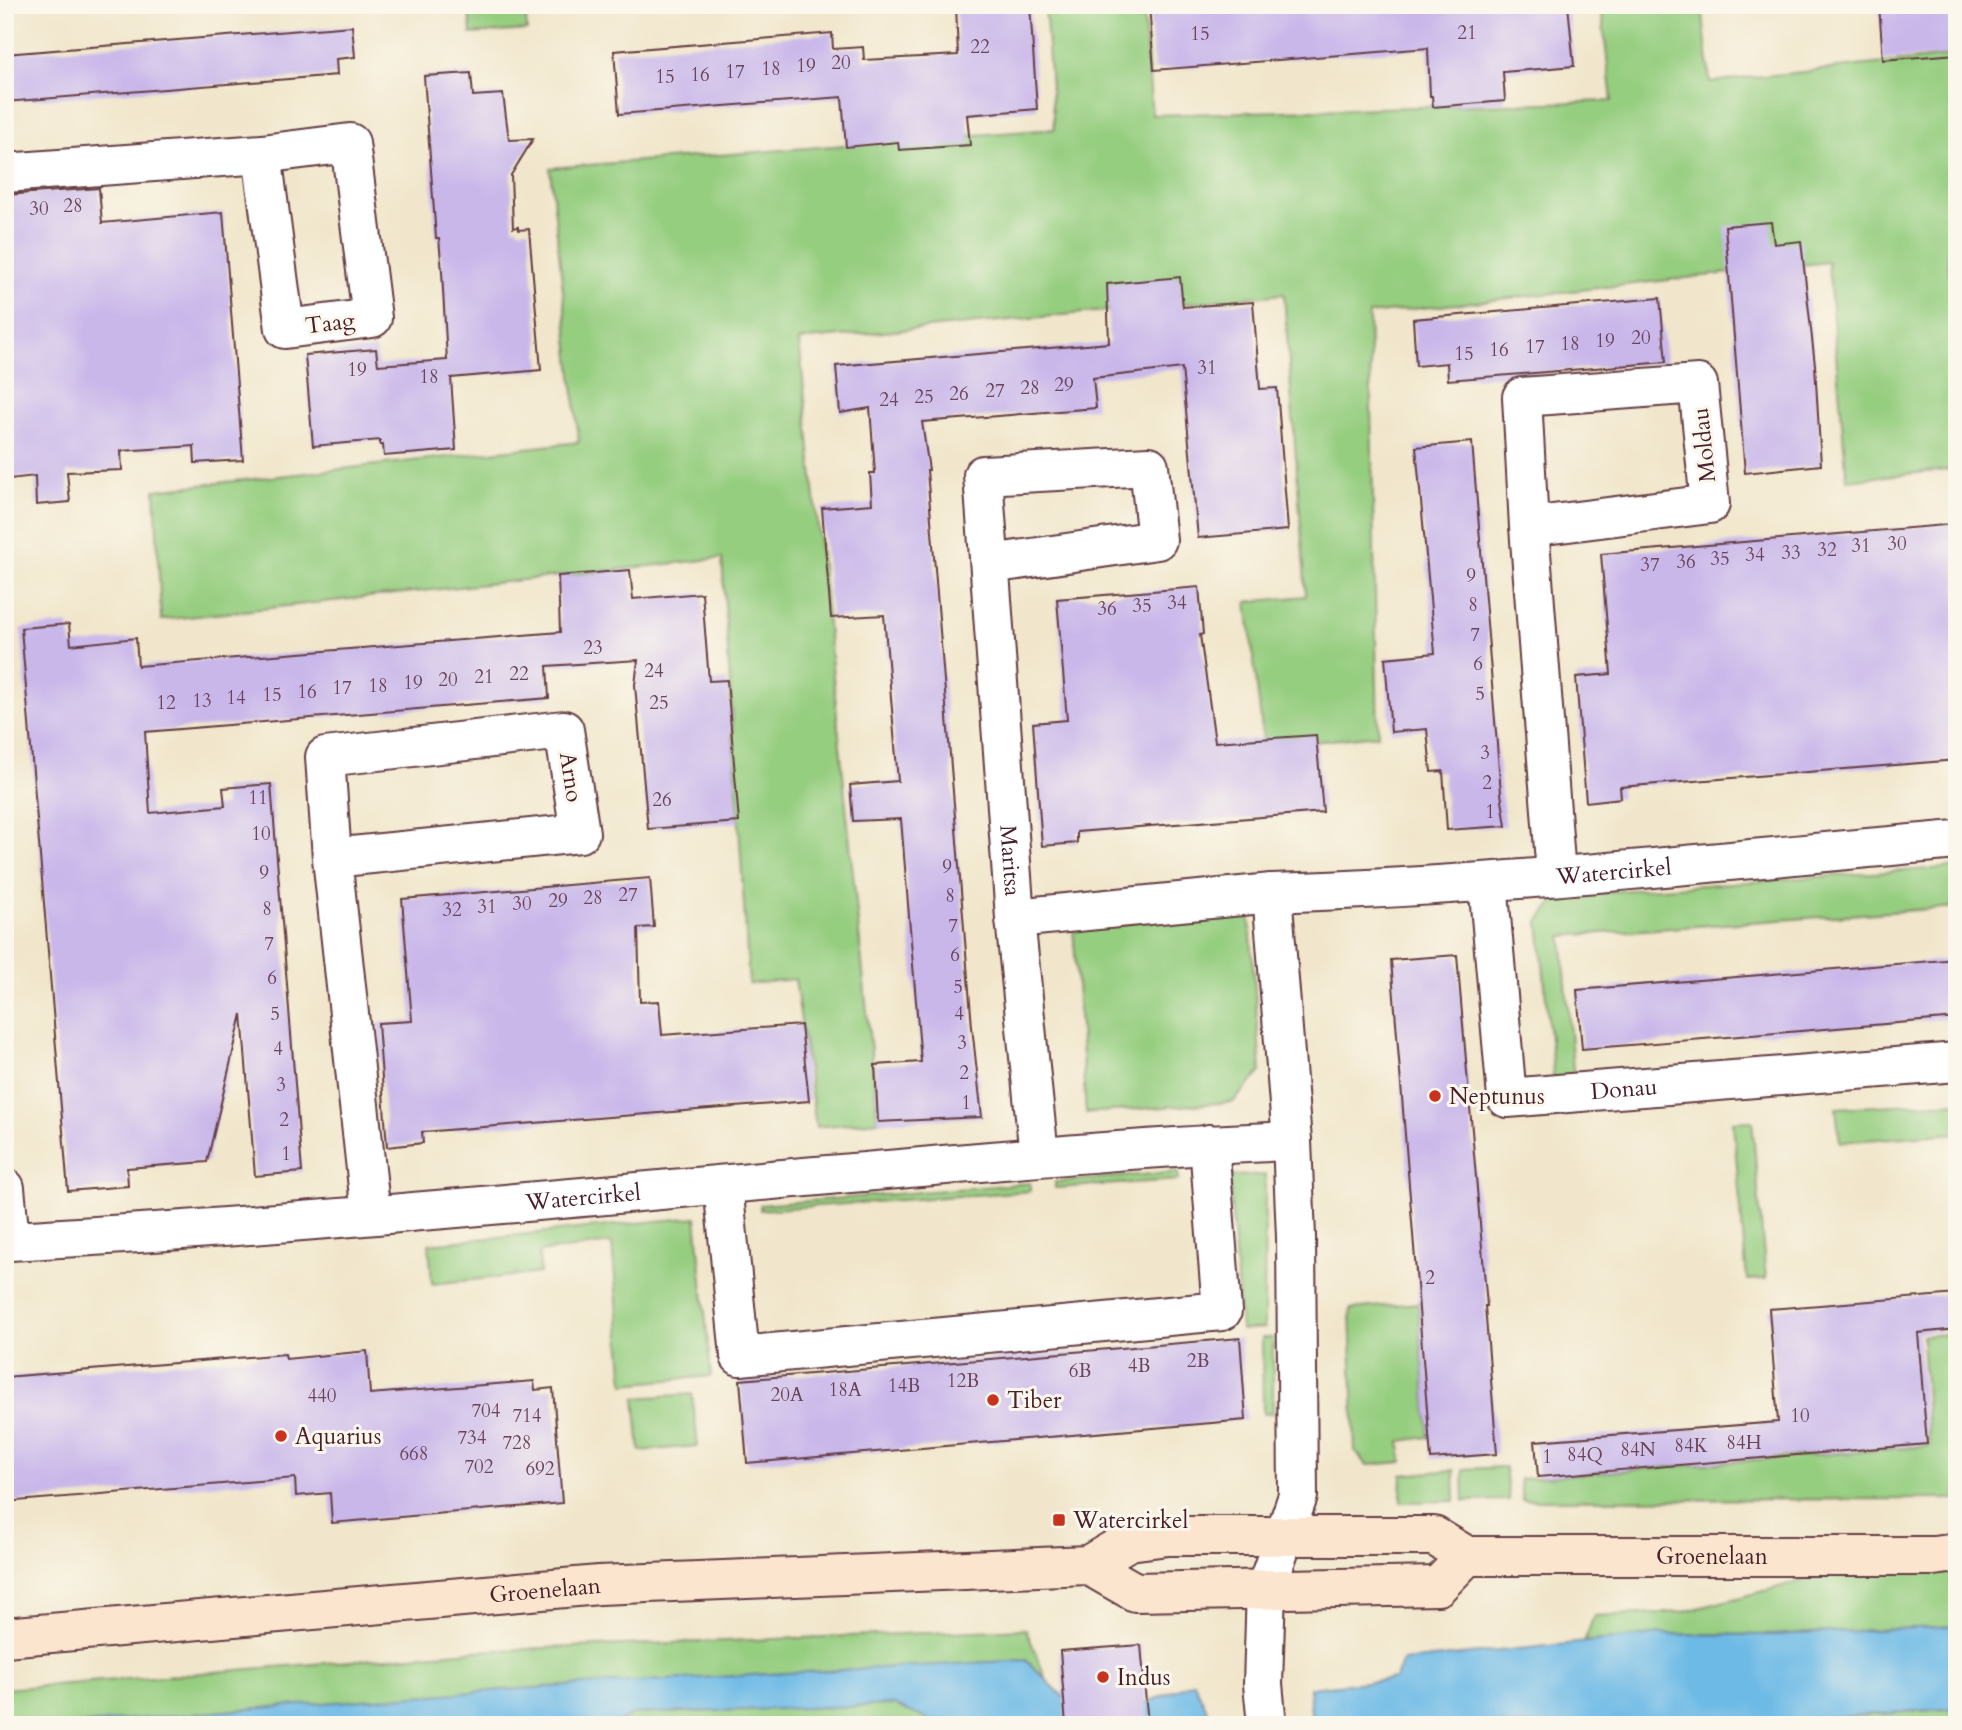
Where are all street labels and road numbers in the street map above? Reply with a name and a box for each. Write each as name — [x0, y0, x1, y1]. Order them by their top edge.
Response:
street label: Taag — [303, 305, 357, 341]
street label: Moldau — [1685, 406, 1723, 484]
street label: Arno — [552, 750, 590, 804]
street label: Maritsa — [993, 824, 1029, 897]
street label: Watercirkel — [1554, 851, 1673, 892]
street label: Donau — [1589, 1071, 1658, 1107]
street label: Watercirkel — [523, 1176, 642, 1218]
street label: Groenelaan — [1656, 1541, 1768, 1572]
street label: Groenelaan — [488, 1569, 602, 1610]

